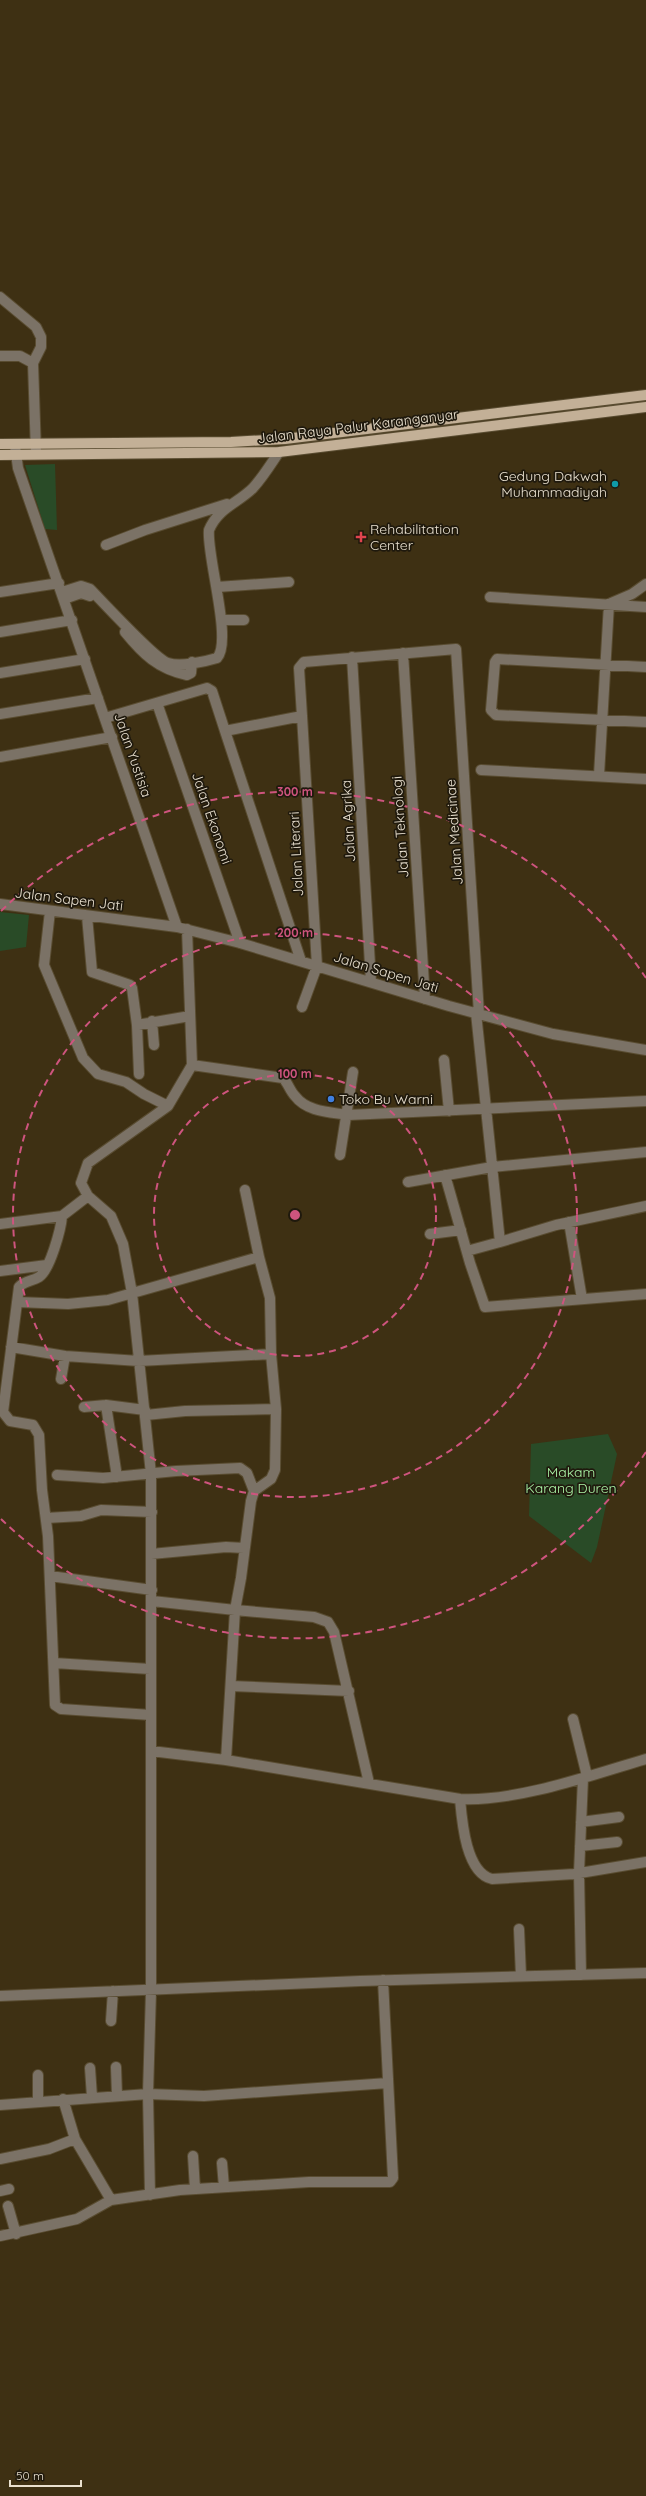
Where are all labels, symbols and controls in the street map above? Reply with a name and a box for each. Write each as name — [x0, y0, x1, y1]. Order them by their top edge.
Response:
street label: Jalan Raya Palur Karanganyar — [257, 405, 460, 447]
place label: Gedung Dakwah Muhammadiyah — [499, 467, 607, 501]
marker: Gedung Dakwah Muhammadiyah — [610, 479, 620, 489]
place label: Rehabilitation Center — [370, 520, 459, 554]
marker: Rehabilitation Center — [355, 531, 367, 543]
street label: Jalan Yustisia — [110, 710, 156, 800]
street label: Jalan Ekonomi — [188, 770, 236, 866]
street label: Jalan Teknologi — [387, 775, 413, 879]
street label: Jalan Agrika — [337, 779, 359, 863]
street label: Jalan Medicinae — [441, 779, 467, 885]
text: 300 m — [277, 784, 313, 799]
street label: Jalan Literari — [285, 811, 307, 897]
street label: Jalan Sapen Jati — [14, 883, 124, 915]
text: 200 m — [277, 925, 313, 940]
street label: Jalan Sapen Jati — [331, 947, 441, 997]
text: 100 m — [278, 1066, 312, 1081]
place label: Toko Bu Warni — [339, 1090, 433, 1108]
marker: Toko Bu Warni — [326, 1094, 336, 1104]
centre of rings — [288, 1208, 302, 1222]
park label: Makam Karang Duren — [525, 1463, 617, 1497]
scale bar — [10, 2462, 81, 2488]
text: 50 m — [16, 2468, 44, 2483]

